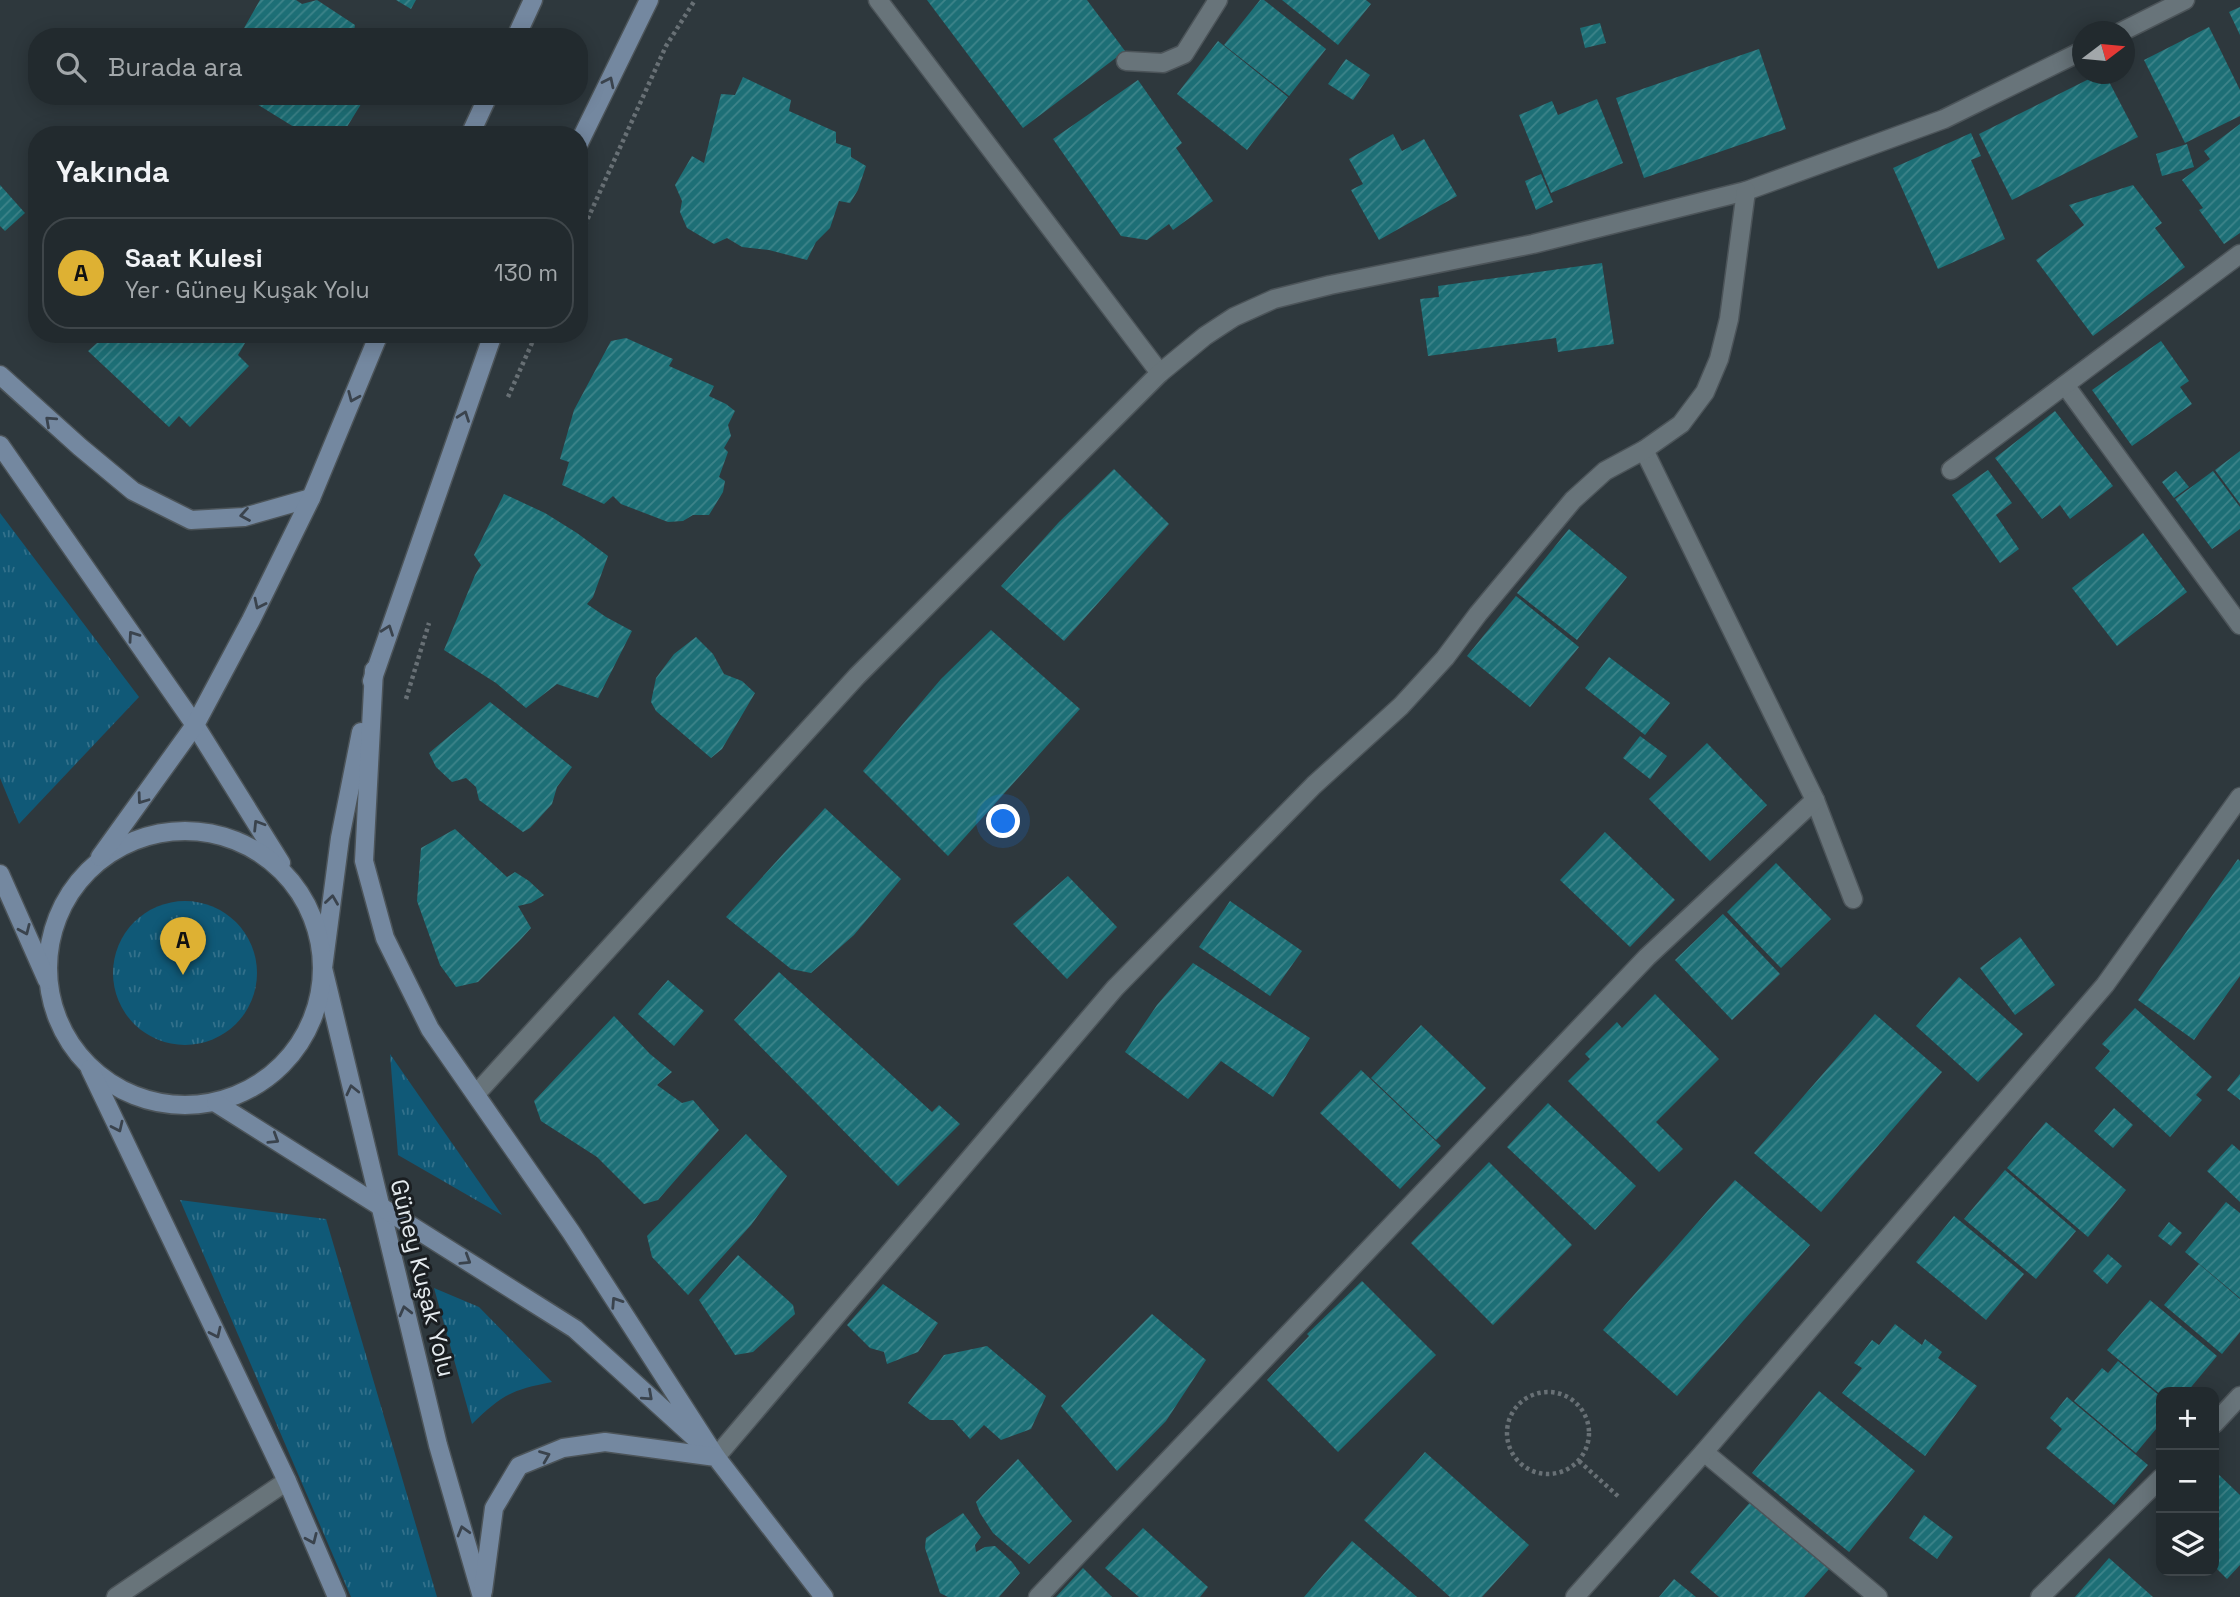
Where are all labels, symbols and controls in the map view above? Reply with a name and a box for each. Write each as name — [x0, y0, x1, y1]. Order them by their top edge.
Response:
north arrow — [2072, 21, 2135, 84]
search box — [28, 28, 588, 105]
icon: search — [52, 48, 90, 86]
text: Burada ara — [108, 50, 243, 84]
one-way arrow — [601, 77, 615, 89]
text: Yakında — [56, 152, 169, 191]
text: Saat Kulesi — [125, 241, 263, 275]
text: A — [74, 258, 88, 288]
text: 130 m — [494, 258, 558, 288]
text: Yer · Güney Kuşak Yolu — [125, 275, 370, 305]
one-way arrow — [347, 390, 361, 403]
one-way arrow — [456, 410, 470, 422]
one-way arrow — [45, 416, 58, 429]
one-way arrow — [239, 507, 251, 522]
one-way arrow — [254, 597, 268, 609]
one-way arrow — [380, 625, 394, 637]
one-way arrow — [129, 631, 141, 644]
one-way arrow — [138, 791, 150, 804]
your location — [986, 804, 1020, 838]
one-way arrow — [253, 820, 266, 833]
one-way arrow — [324, 895, 339, 906]
pin: A — [160, 917, 206, 975]
one-way arrow — [17, 922, 31, 935]
one-way arrow — [346, 1084, 360, 1096]
one-way arrow — [110, 1120, 124, 1132]
one-way arrow — [266, 1131, 279, 1144]
street label: Güney Kuşak Yolu — [383, 1176, 463, 1380]
one-way arrow — [459, 1252, 472, 1265]
one-way arrow — [611, 1297, 624, 1310]
one-way arrow — [399, 1306, 414, 1318]
one-way arrow — [208, 1326, 222, 1338]
one-way arrow — [640, 1387, 653, 1400]
map controls — [2156, 1387, 2219, 1576]
button: + — [2156, 1387, 2219, 1450]
one-way arrow — [538, 1450, 550, 1464]
button: − — [2156, 1450, 2219, 1513]
button: layers — [2156, 1513, 2219, 1576]
one-way arrow — [457, 1526, 471, 1538]
one-way arrow — [304, 1532, 318, 1544]

